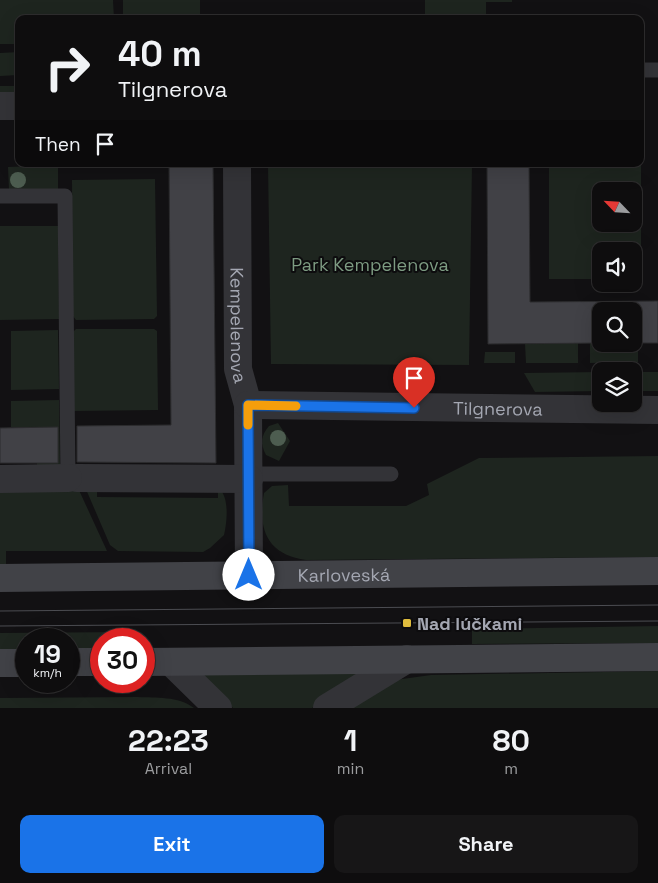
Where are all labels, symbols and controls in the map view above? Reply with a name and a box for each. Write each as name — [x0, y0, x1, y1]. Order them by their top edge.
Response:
text: 40 m — [118, 32, 202, 76]
icon: right — [35, 35, 100, 100]
text: Tilgnerova — [118, 75, 227, 103]
icon: arrive — [91, 130, 119, 158]
text: Then — [35, 132, 81, 157]
north arrow — [592, 182, 642, 232]
map controls — [592, 182, 642, 412]
button: sound — [592, 242, 642, 292]
park label: Park Kempelenova — [291, 253, 449, 276]
street label: Kempelenova — [226, 267, 253, 385]
button: search — [592, 302, 642, 352]
pin — [393, 357, 435, 408]
button: layers — [592, 362, 642, 412]
icon: arrive — [400, 364, 428, 392]
street label: Tilgnerova — [453, 396, 543, 420]
position arrow — [222, 548, 274, 600]
street label: Karloveská — [298, 562, 390, 586]
place label: Nad lúčkami — [417, 612, 522, 635]
marker: Nad lúčkami — [401, 617, 413, 629]
speed limit sign: 30 — [90, 628, 155, 693]
text: 19 — [34, 638, 61, 670]
text: km/h — [33, 665, 62, 681]
text: 22:23 — [128, 721, 209, 760]
text: 1 — [344, 721, 357, 760]
text: 80 — [492, 721, 530, 760]
text: Arrival — [145, 758, 192, 779]
text: min — [337, 758, 364, 779]
text: m — [504, 758, 518, 779]
button: Exit — [20, 815, 324, 873]
button: Share — [334, 815, 638, 873]

